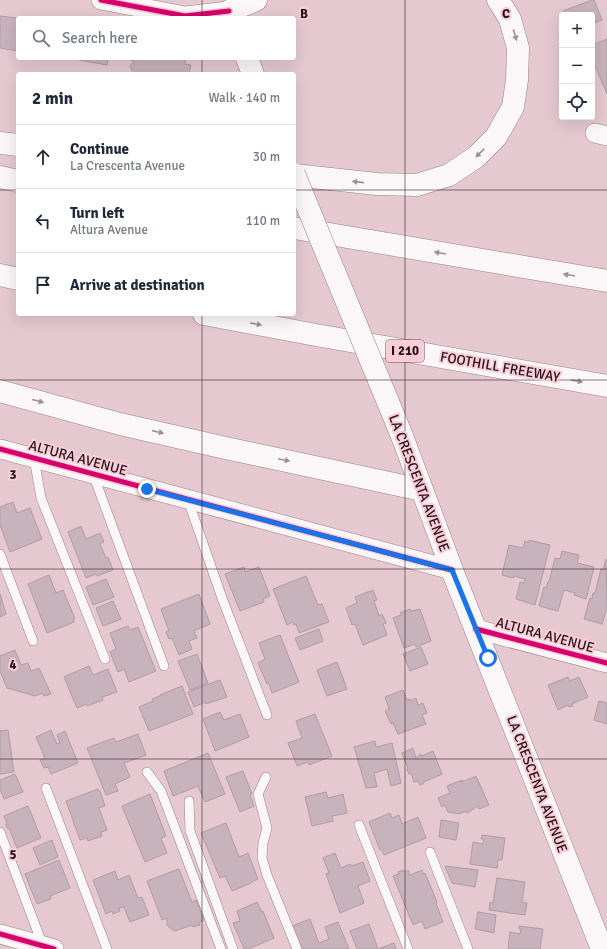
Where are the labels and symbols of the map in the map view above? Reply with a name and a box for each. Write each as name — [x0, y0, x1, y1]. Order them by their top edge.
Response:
text: B — [300, 6, 308, 22]
text: C — [502, 6, 510, 22]
one-way arrow — [512, 29, 518, 41]
one-way arrow — [475, 148, 485, 158]
one-way arrow — [352, 179, 365, 185]
one-way arrow — [434, 250, 447, 256]
one-way arrow — [562, 272, 575, 278]
one-way arrow — [250, 321, 262, 327]
road number: I 210 — [386, 340, 424, 362]
street label: FOOTHILL FREEWAY — [439, 348, 561, 386]
one-way arrow — [571, 378, 583, 384]
one-way arrow — [32, 398, 44, 404]
street label: LA CRESCENTA AVENUE — [385, 412, 453, 554]
one-way arrow — [151, 430, 164, 436]
street label: ALTURA AVENUE — [27, 437, 129, 479]
one-way arrow — [278, 458, 291, 464]
text: 3 — [9, 467, 17, 483]
route end — [138, 480, 156, 498]
street label: ALTURA AVENUE — [494, 614, 596, 656]
route start — [479, 649, 497, 667]
text: 4 — [9, 657, 17, 673]
street label: LA CRESCENTA AVENUE — [503, 713, 571, 855]
text: 5 — [9, 847, 17, 863]

